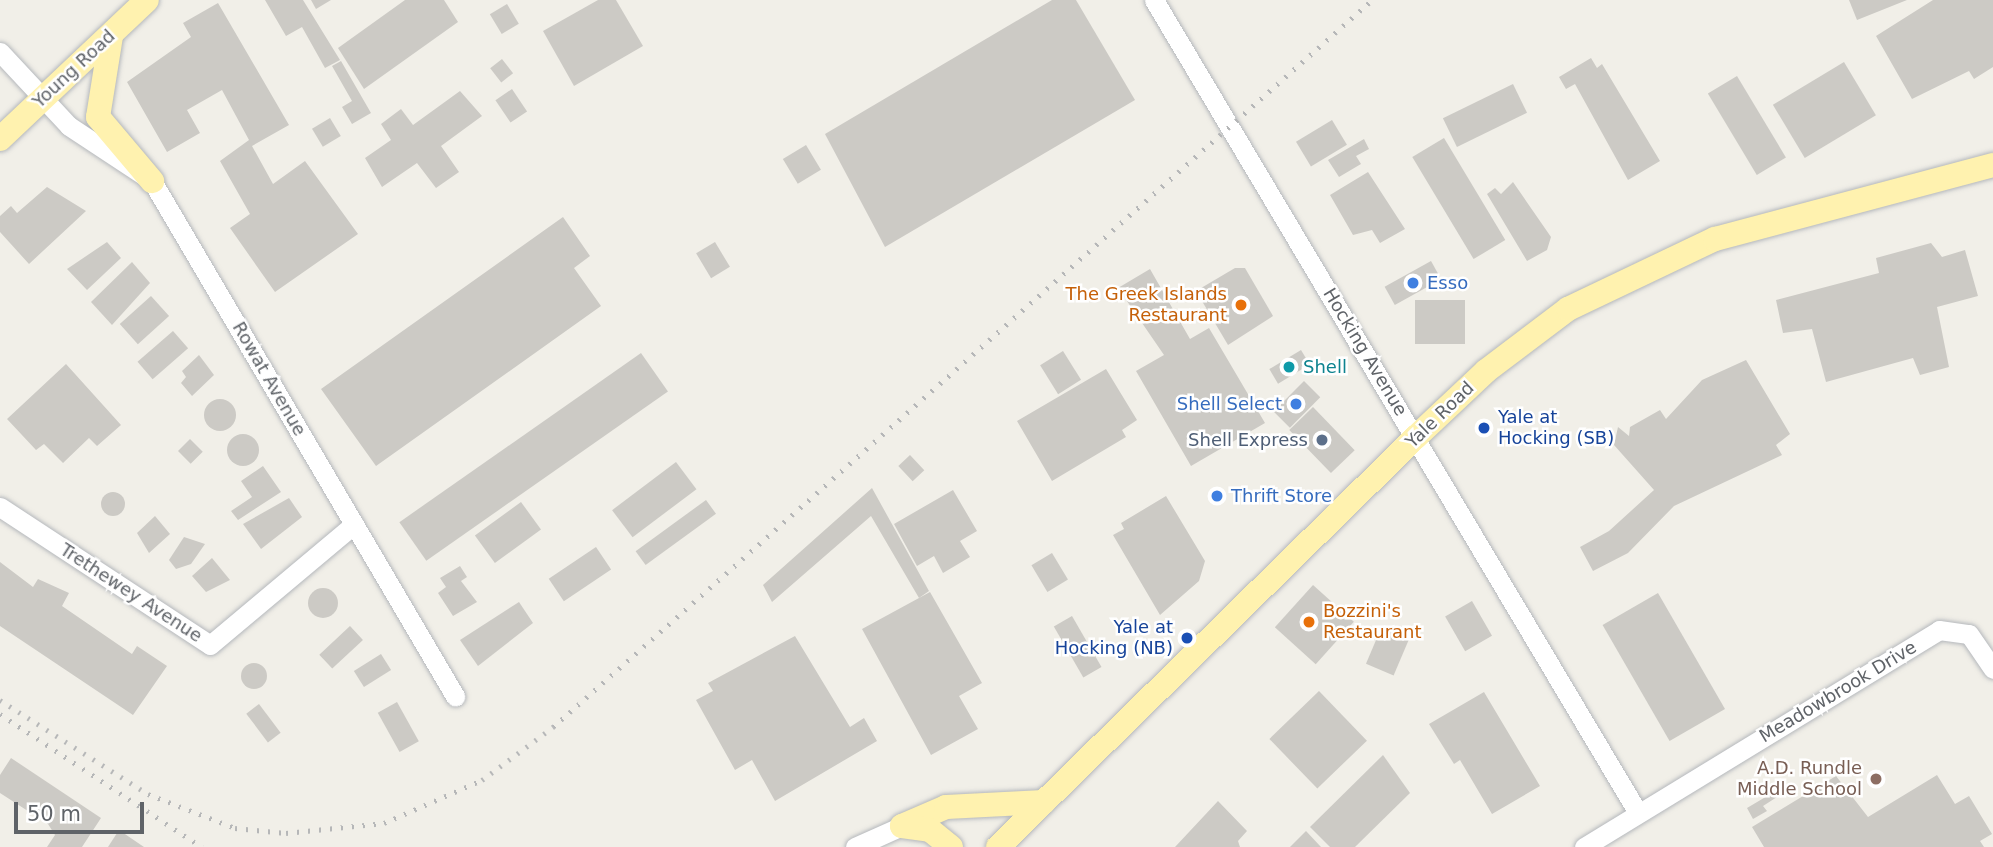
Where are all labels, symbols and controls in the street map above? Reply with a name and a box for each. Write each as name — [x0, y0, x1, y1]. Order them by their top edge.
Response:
street label: Young Road — [28, 25, 120, 113]
place label: Esso — [1427, 272, 1468, 294]
marker: Esso — [1405, 275, 1421, 291]
place label: The Greek Islands Restaurant — [1066, 284, 1227, 326]
street label: Hocking Avenue — [1318, 284, 1412, 420]
marker: The Greek Islands Restaurant — [1233, 297, 1249, 313]
street label: Rowat Avenue — [228, 318, 310, 440]
place label: Shell — [1303, 356, 1347, 378]
marker: Shell — [1281, 359, 1297, 375]
street label: Yale Road — [1401, 377, 1479, 453]
place label: Shell Select — [1177, 393, 1282, 415]
marker: Shell Select — [1288, 396, 1304, 412]
place label: Yale at Hocking (SB) — [1498, 407, 1614, 450]
marker: Yale at Hocking (SB) — [1476, 420, 1492, 436]
place label: Shell Express — [1188, 429, 1308, 451]
marker: Shell Express — [1314, 432, 1330, 448]
place label: Thrift Store — [1231, 485, 1332, 507]
marker: Thrift Store — [1209, 488, 1225, 504]
street label: Trethewey Avenue — [56, 539, 206, 647]
place label: Bozzini's Restaurant — [1323, 601, 1422, 644]
marker: Bozzini's Restaurant — [1301, 614, 1317, 630]
place label: Yale at Hocking (NB) — [1055, 617, 1173, 660]
marker: Yale at Hocking (NB) — [1179, 630, 1195, 646]
street label: Meadowbrook Drive — [1756, 637, 1920, 747]
place label: A.D. Rundle Middle School — [1737, 758, 1862, 800]
marker: A.D. Rundle Middle School — [1868, 771, 1884, 787]
scale bar — [18, 788, 147, 832]
text: 50 m — [27, 802, 81, 826]

